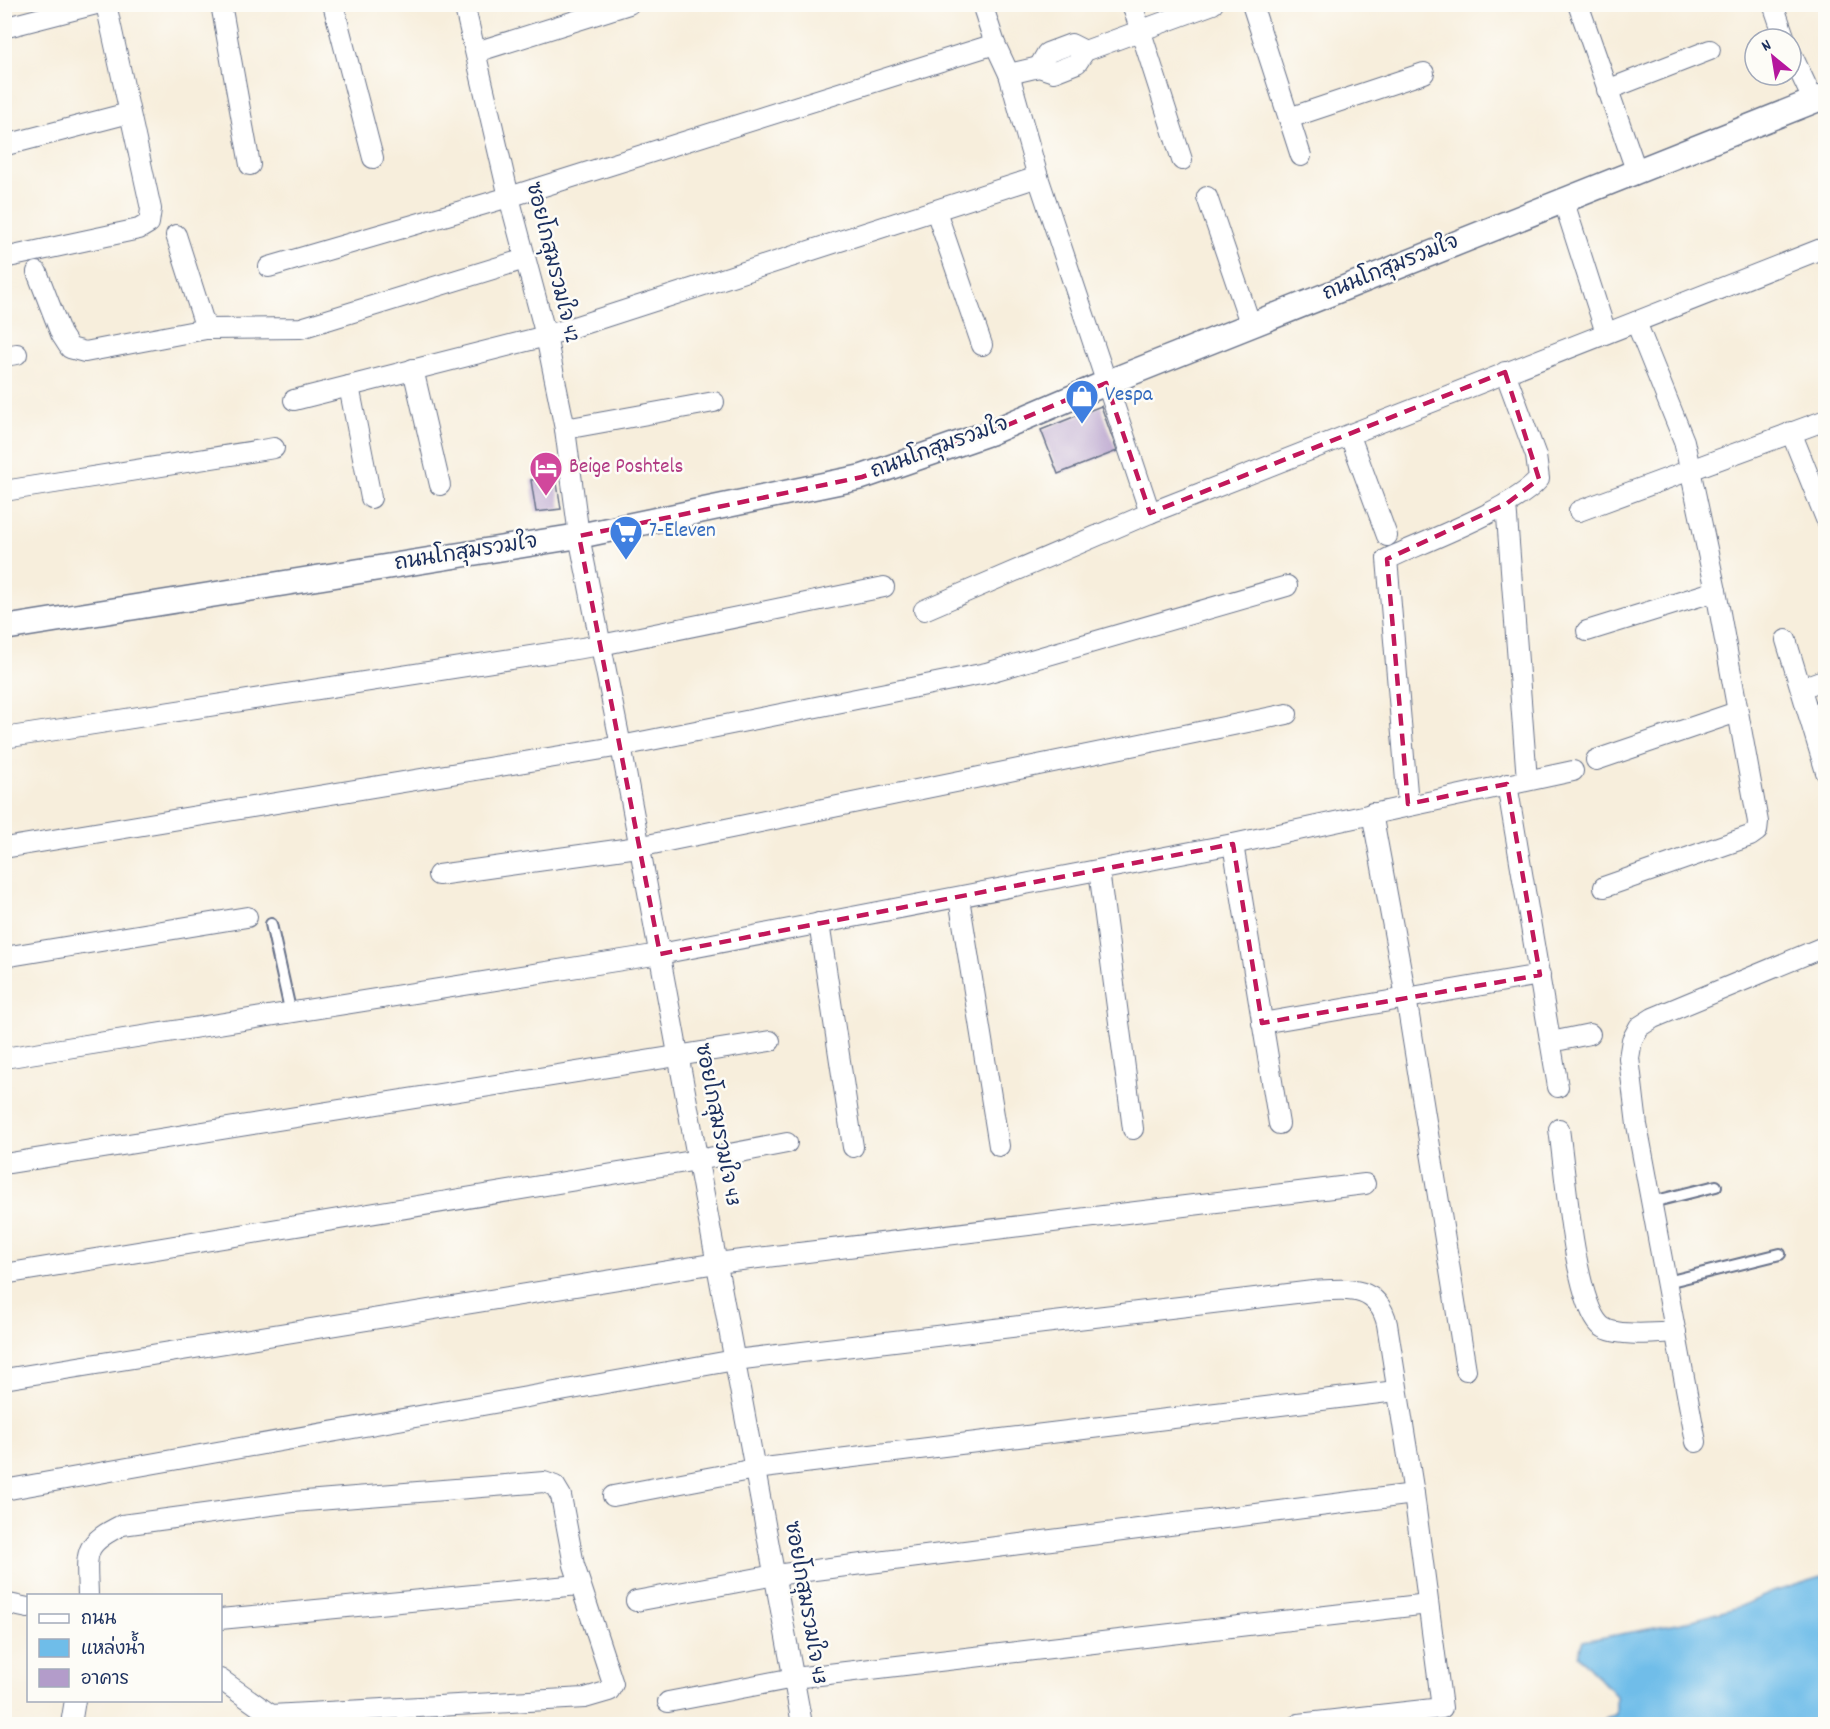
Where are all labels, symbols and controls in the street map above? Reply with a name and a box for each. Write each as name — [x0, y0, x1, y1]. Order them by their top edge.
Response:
north arrow — [1743, 27, 1803, 87]
text: N — [1758, 34, 1776, 58]
street label: ซอยโกสุมรวมใจ 42 — [516, 179, 587, 347]
street label: ถนนโกสุมรวมใจ — [1318, 227, 1463, 310]
shop icon: Vespa — [1064, 378, 1100, 425]
place label: Vespa — [1105, 381, 1154, 411]
street label: ถนนโกสุมรวมใจ — [867, 409, 1013, 488]
hotel icon: Beige Poshtels — [528, 450, 564, 497]
place label: Beige Poshtels — [569, 453, 683, 483]
supermarket icon: 7-Eleven — [608, 514, 644, 561]
place label: 7-Eleven — [649, 517, 716, 547]
street label: ถนนโกสุมรวมใจ — [392, 527, 540, 580]
street label: ซอยโกสุมรวมใจ 43 — [685, 1041, 747, 1209]
street label: ซอยโกสุมรวมใจ 43 — [775, 1519, 834, 1687]
legend — [27, 1594, 222, 1702]
text: ถนน — [81, 1608, 116, 1633]
text: แหล่งน้ำ — [81, 1631, 145, 1663]
text: อาคาร — [81, 1668, 129, 1693]

